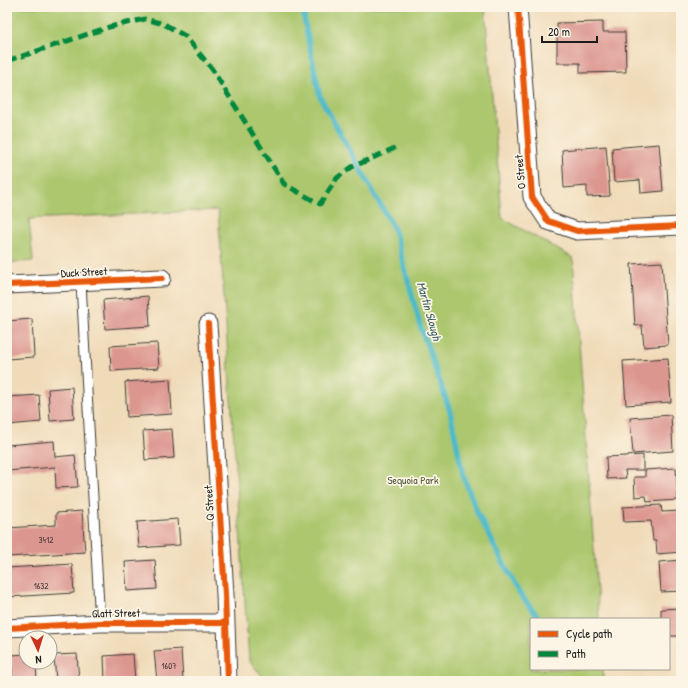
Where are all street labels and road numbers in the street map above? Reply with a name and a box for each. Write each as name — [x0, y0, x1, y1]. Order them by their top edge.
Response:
street label: O Street — [512, 154, 528, 190]
street label: Duck Street — [60, 264, 108, 280]
street label: Q Street — [201, 485, 217, 521]
street label: Glatt Street — [92, 606, 140, 620]

